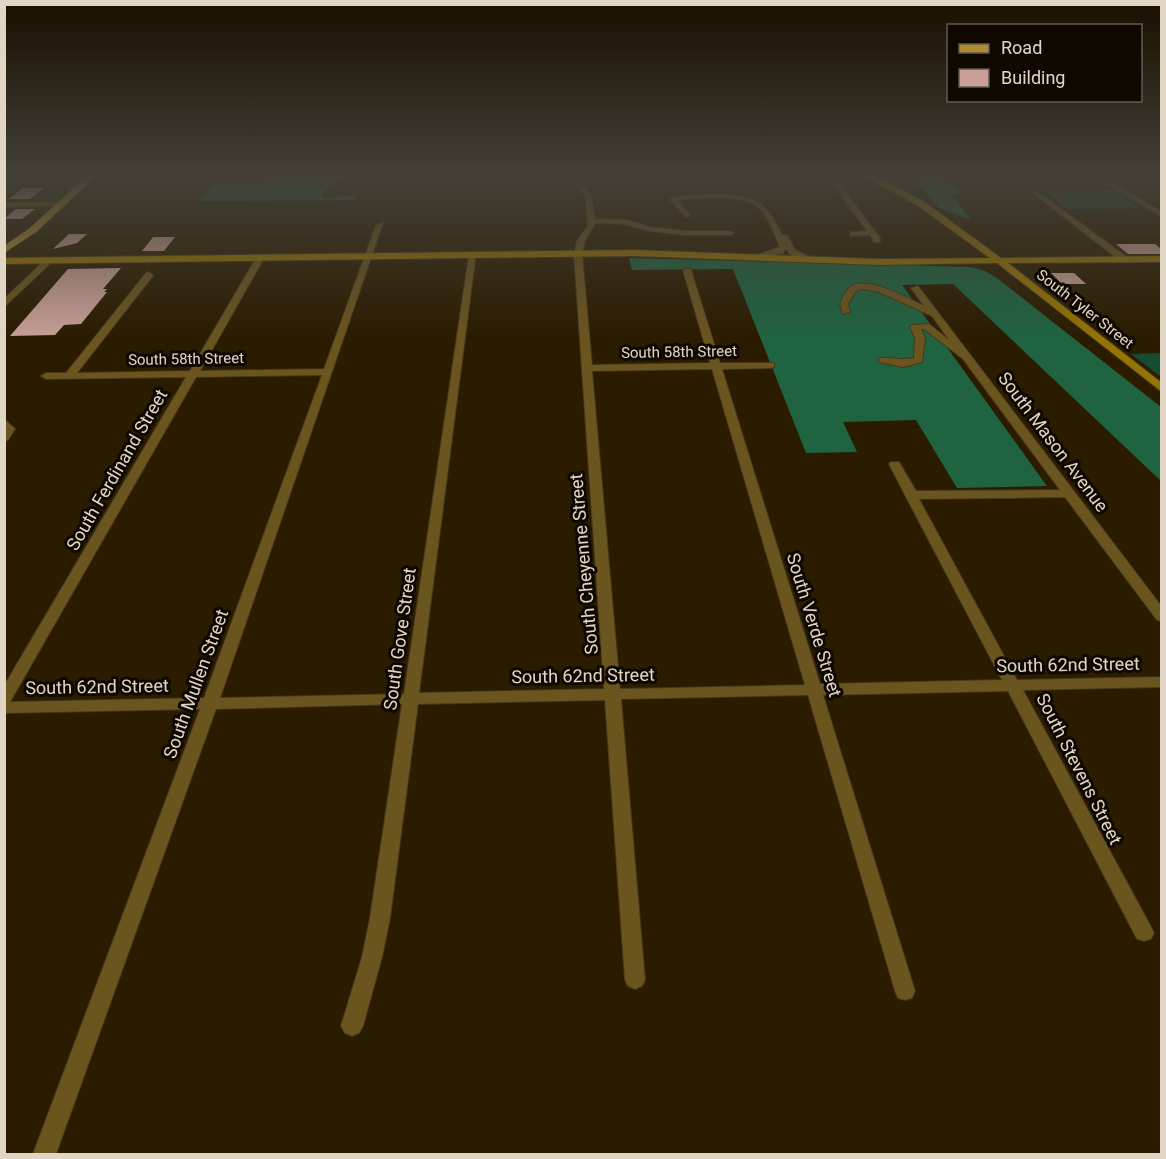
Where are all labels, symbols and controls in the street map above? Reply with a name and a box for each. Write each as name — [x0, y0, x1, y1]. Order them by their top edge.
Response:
legend — [947, 24, 1142, 102]
text: Road — [1001, 37, 1042, 58]
text: Building — [1001, 67, 1065, 88]
street label: South Tyler Street — [1033, 266, 1137, 352]
street label: South 58th Street — [621, 342, 737, 362]
street label: South 58th Street — [128, 349, 244, 369]
street label: South Mason Avenue — [994, 368, 1113, 516]
street label: South Ferdinand Street — [62, 385, 171, 554]
street label: South Cheyenne Street — [565, 473, 602, 655]
street label: South Verde Street — [783, 550, 846, 699]
street label: South Gove Street — [379, 566, 420, 712]
street label: South Mullen Street — [159, 606, 232, 761]
street label: South 62nd Street — [996, 653, 1140, 676]
street label: South 62nd Street — [511, 664, 655, 687]
street label: South 62nd Street — [25, 675, 169, 698]
street label: South Stevens Street — [1032, 690, 1127, 848]

